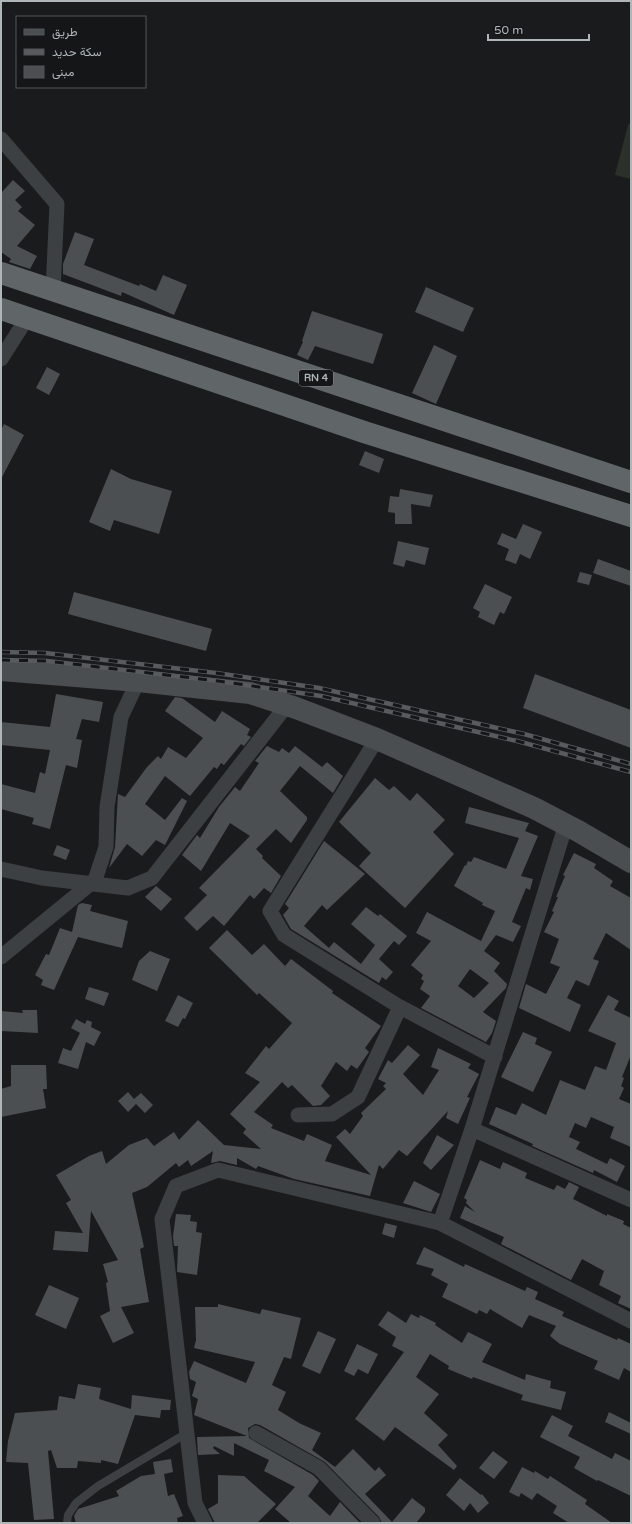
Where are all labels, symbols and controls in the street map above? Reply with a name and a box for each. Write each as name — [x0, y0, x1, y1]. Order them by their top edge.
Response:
legend — [16, 16, 146, 88]
scale bar — [488, 16, 589, 42]
text: 50 m — [494, 23, 523, 37]
text: طريق — [52, 25, 78, 40]
text: سكة حديد — [52, 45, 101, 59]
text: مبنى — [52, 65, 74, 80]
road number: RN 4 — [299, 370, 333, 386]

